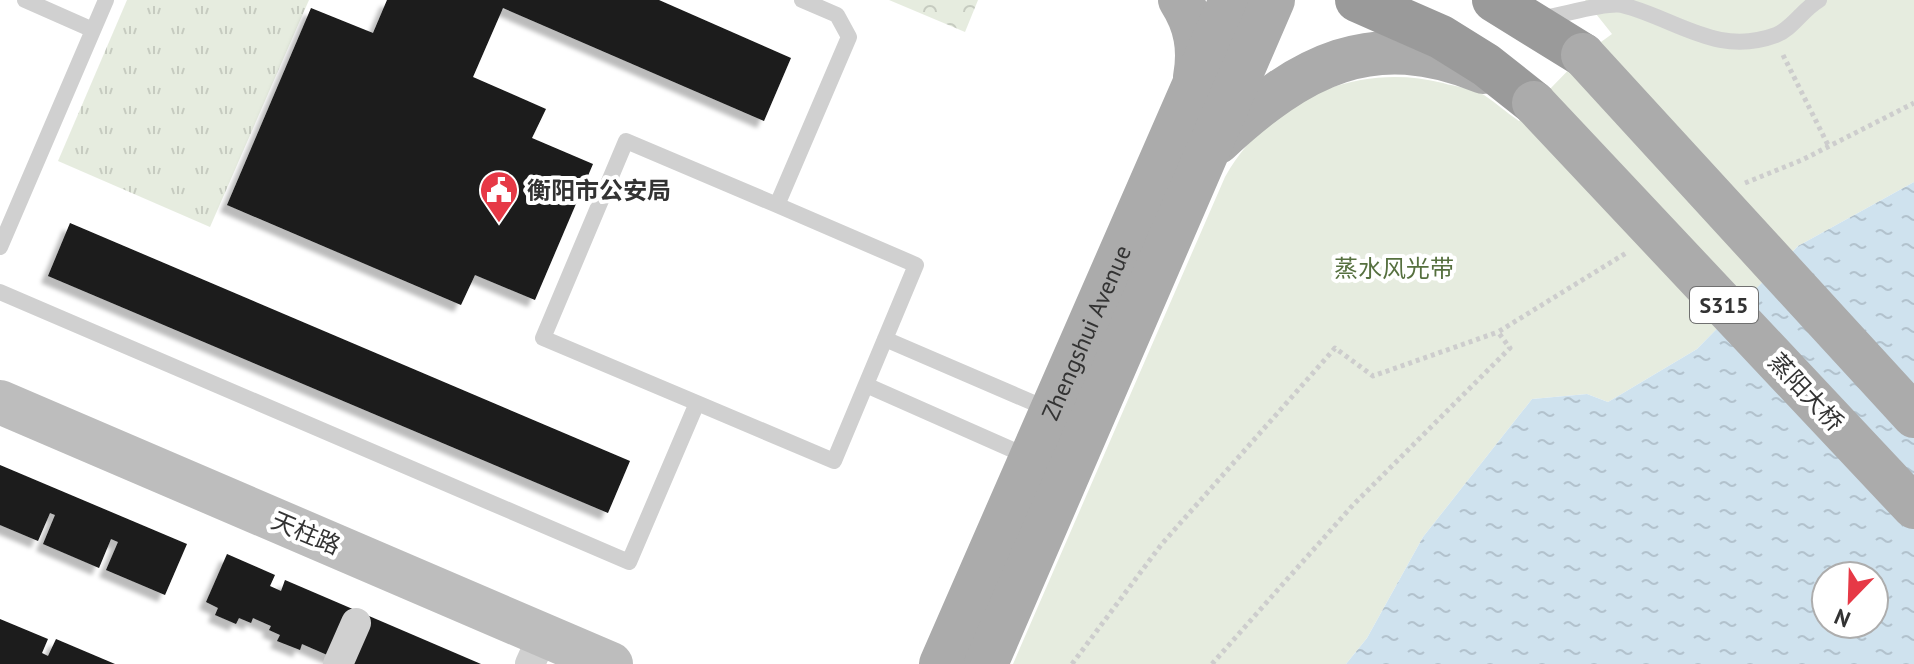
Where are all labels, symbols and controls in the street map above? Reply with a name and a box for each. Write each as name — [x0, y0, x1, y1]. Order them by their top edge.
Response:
public building icon: 衡阳市公安局 — [478, 169, 520, 224]
place label: 衡阳市公安局 — [527, 175, 671, 206]
street label: Zhengshui Avenue — [1034, 240, 1138, 424]
park label: 蒸水风光带 — [1334, 253, 1454, 284]
road number: S315 — [1690, 287, 1758, 323]
street label: 蒸阳大桥 — [1762, 346, 1850, 438]
street label: 天柱路 — [267, 505, 345, 561]
north arrow — [1810, 560, 1890, 640]
text: N — [1830, 603, 1854, 634]

